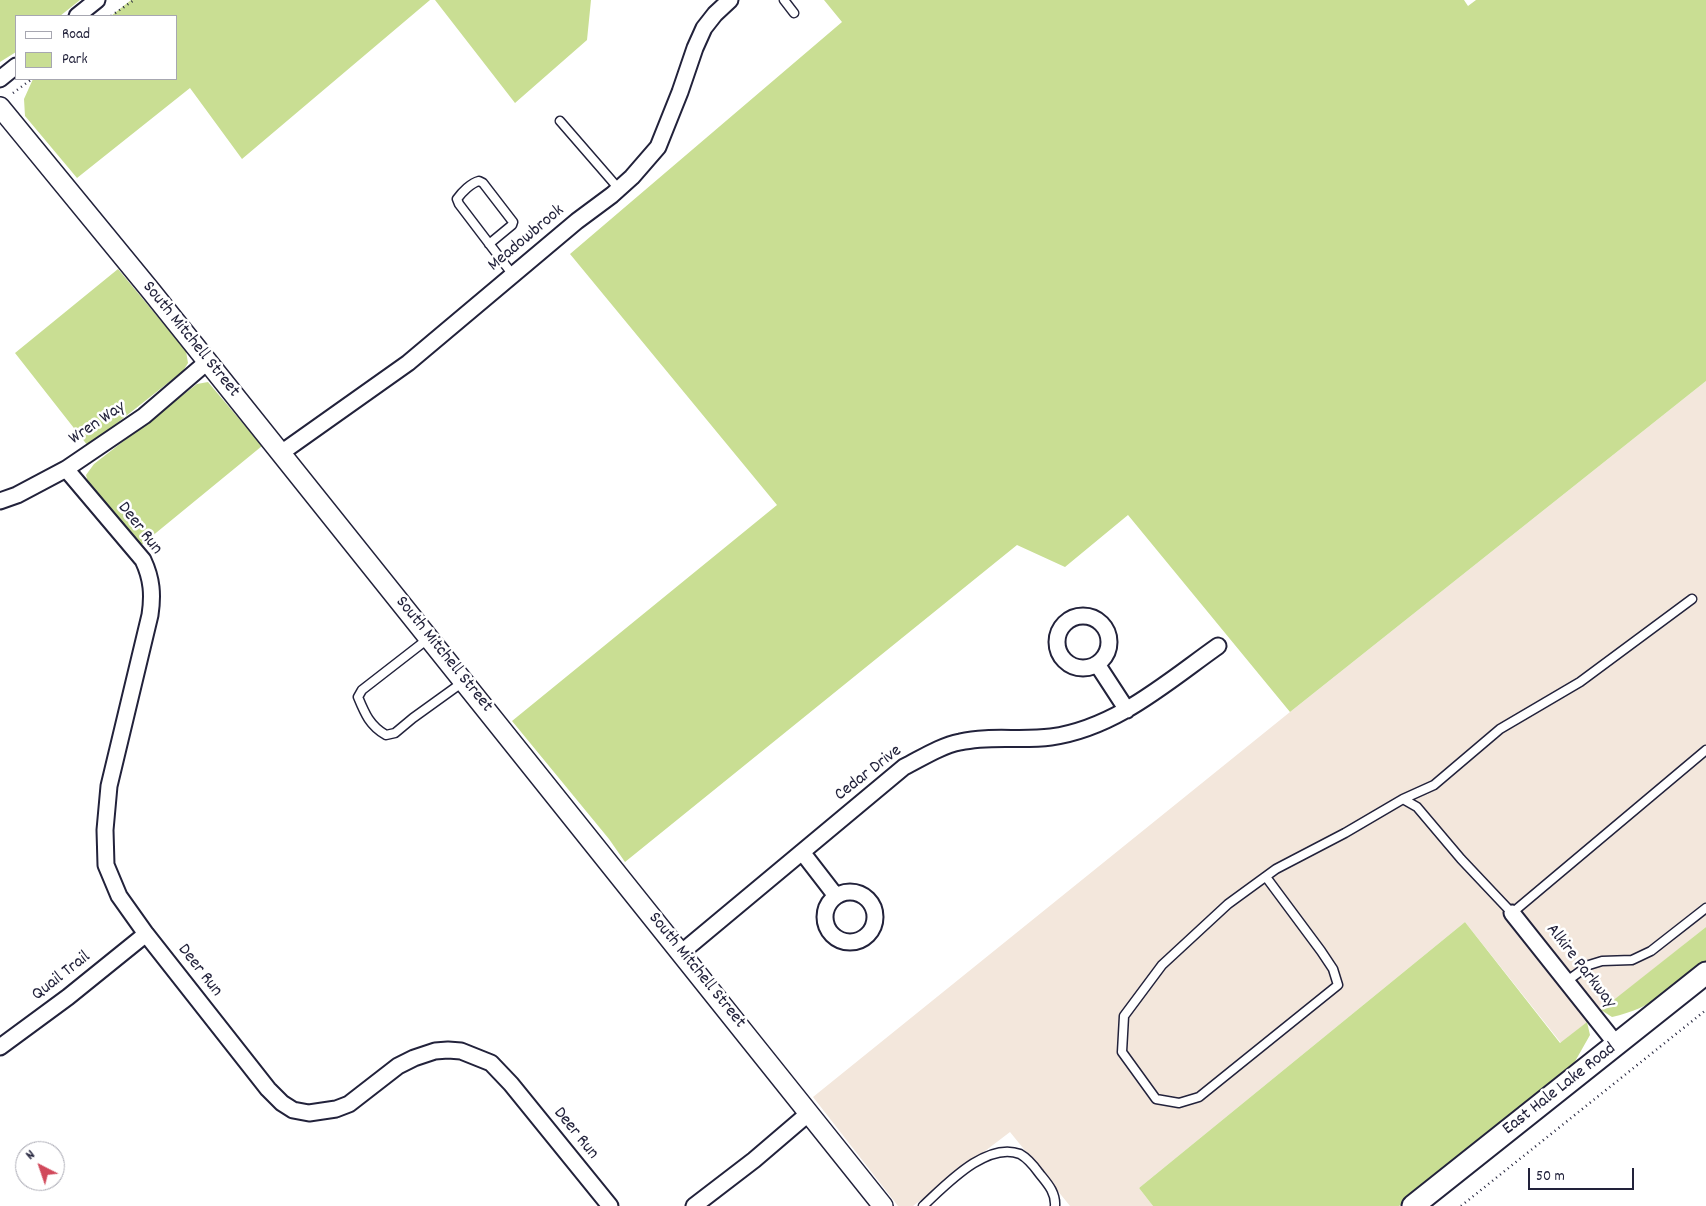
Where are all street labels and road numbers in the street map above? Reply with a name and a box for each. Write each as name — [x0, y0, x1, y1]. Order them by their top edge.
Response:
street label: Meadowbrook — [485, 201, 569, 277]
street label: South Mitchell Street — [137, 278, 243, 402]
street label: Wren Way — [66, 397, 130, 451]
street label: Deer Run — [112, 498, 166, 560]
street label: South Mitchell Street — [390, 593, 496, 717]
street label: Cedar Drive — [831, 741, 907, 807]
street label: South Mitchell Street — [643, 909, 749, 1033]
street label: Alkire Parkway — [1540, 920, 1620, 1014]
street label: Deer Run — [172, 940, 226, 1002]
street label: Quail Trail — [28, 947, 96, 1007]
street label: East Hale Lake Road — [1499, 1039, 1621, 1141]
street label: Deer Run — [547, 1104, 603, 1164]

